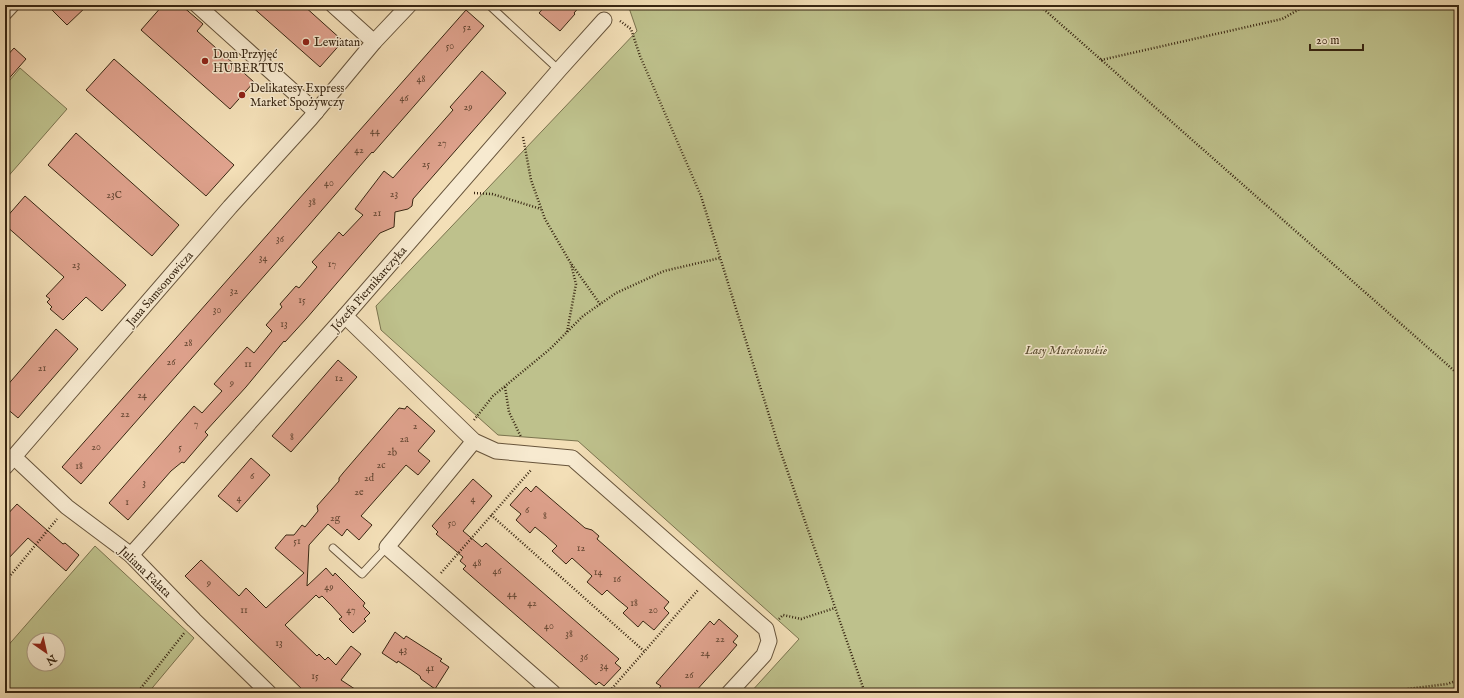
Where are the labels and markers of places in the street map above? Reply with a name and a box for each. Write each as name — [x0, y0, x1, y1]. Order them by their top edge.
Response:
place label: Lewiatan — [314, 35, 361, 50]
marker: Lewiatan — [301, 37, 311, 47]
place label: Dom Przyjęć HUBERTUS — [213, 47, 284, 76]
marker: Dom Przyjęć HUBERTUS — [200, 56, 210, 66]
place label: Delikatesy Express Market Spożywczy — [250, 81, 345, 111]
marker: Delikatesy Express Market Spożywczy — [237, 90, 247, 100]

